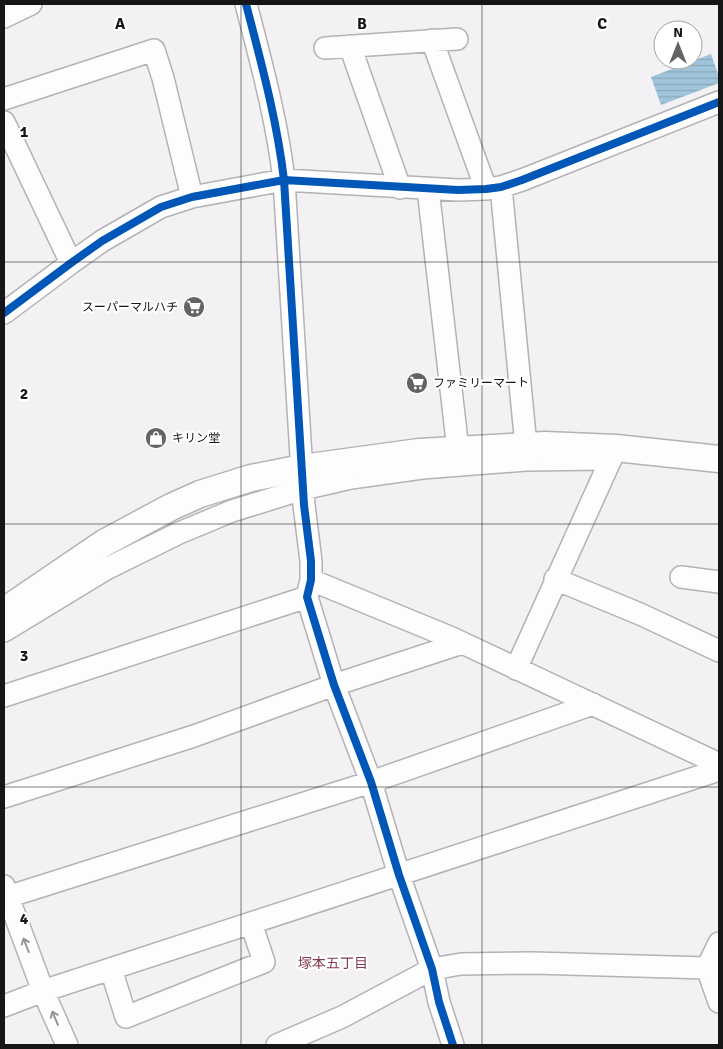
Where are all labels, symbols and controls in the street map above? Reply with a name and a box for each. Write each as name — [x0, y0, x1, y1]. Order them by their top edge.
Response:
text: A — [115, 14, 126, 34]
text: B — [357, 14, 367, 34]
text: C — [597, 14, 607, 34]
north arrow — [653, 20, 703, 70]
text: N — [673, 24, 683, 41]
text: 1 — [20, 122, 29, 142]
supermarket icon: スーパーマルハチ — [182, 295, 206, 319]
place label: スーパーマルハチ — [82, 300, 178, 315]
supermarket icon: ファミリーマート — [405, 371, 429, 395]
place label: ファミリーマート — [433, 376, 529, 391]
text: 2 — [20, 384, 28, 404]
shop icon: キリン堂 — [144, 426, 168, 450]
place label: キリン堂 — [172, 431, 220, 446]
text: 3 — [20, 646, 28, 666]
text: 4 — [20, 909, 29, 929]
one-way arrow — [21, 938, 30, 954]
district label: 塚本五丁目 — [298, 955, 368, 972]
one-way arrow — [50, 1011, 60, 1026]

